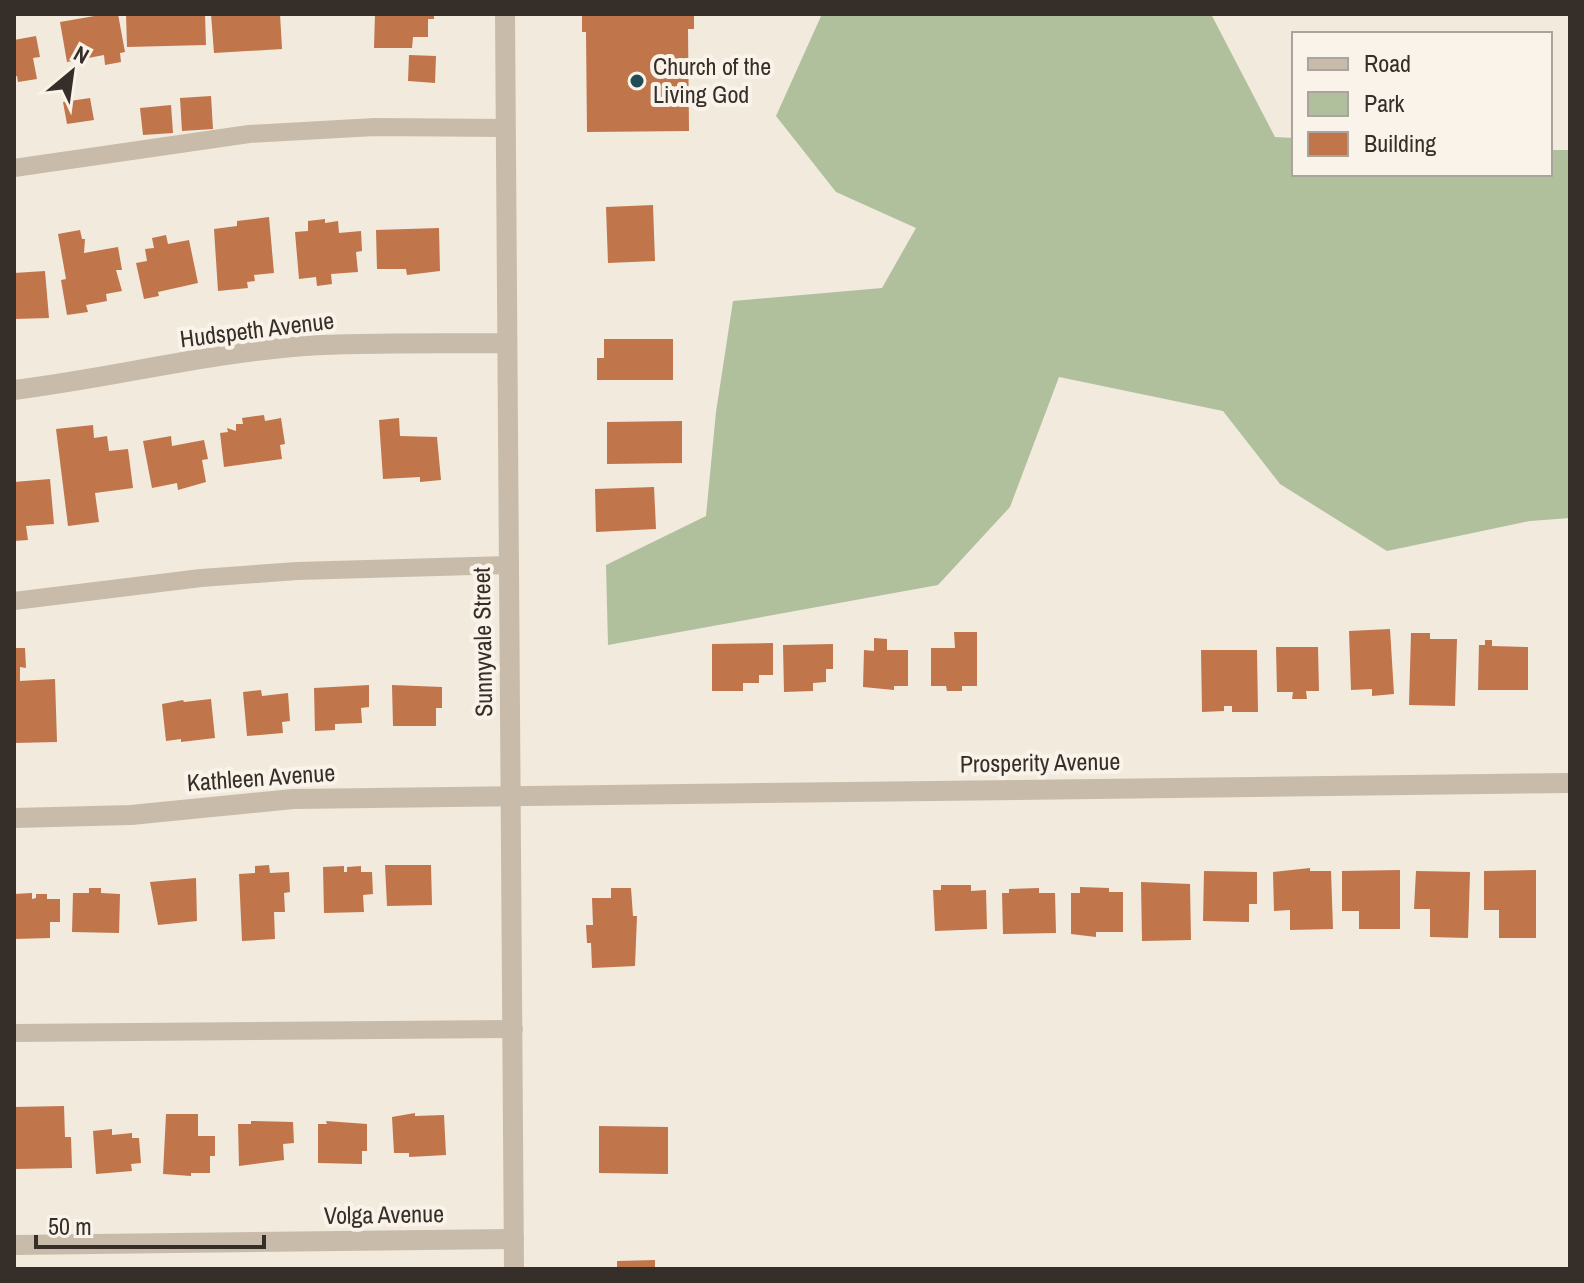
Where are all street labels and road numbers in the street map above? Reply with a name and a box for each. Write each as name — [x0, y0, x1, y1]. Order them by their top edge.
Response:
street label: Hudspeth Avenue — [178, 304, 336, 354]
street label: Sunnyvale Street — [465, 566, 499, 717]
street label: Prosperity Avenue — [959, 745, 1120, 779]
street label: Kathleen Avenue — [186, 756, 336, 798]
street label: Volga Avenue — [324, 1197, 444, 1231]

